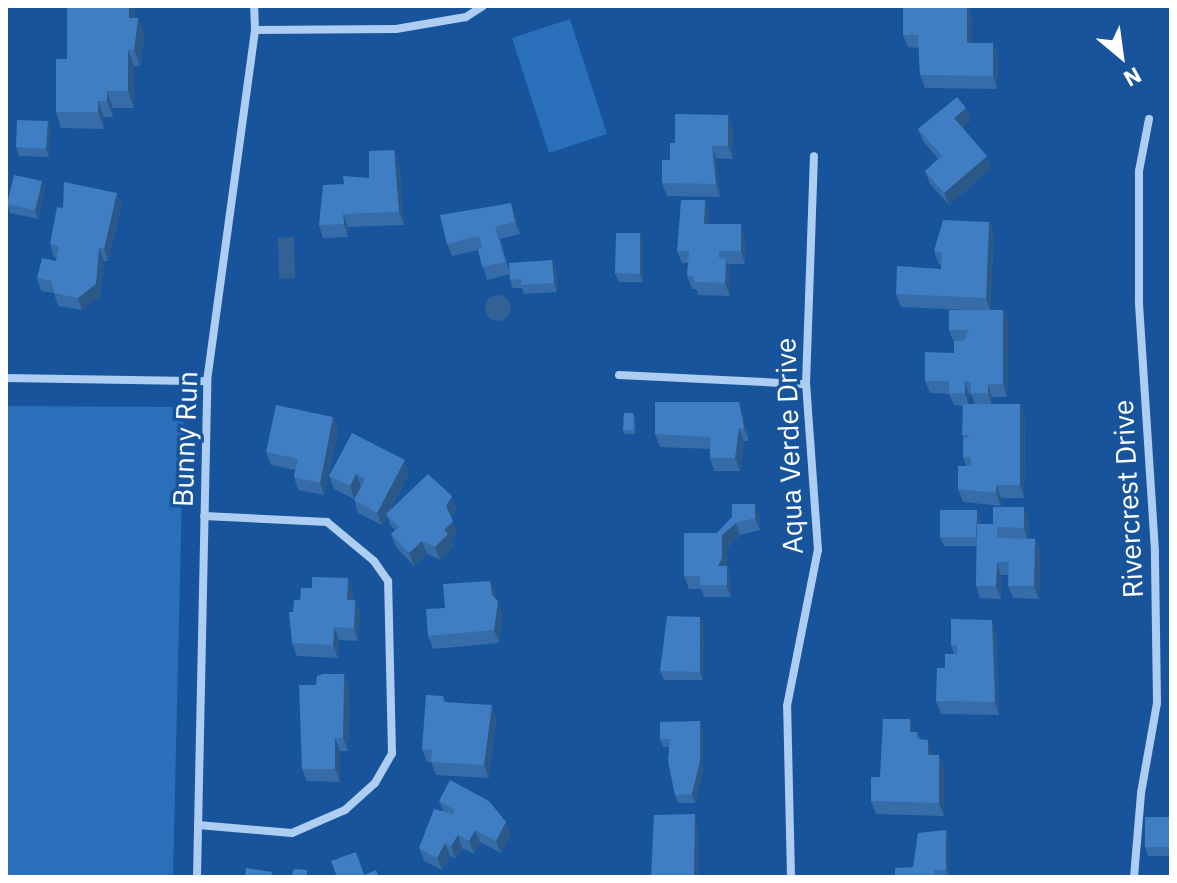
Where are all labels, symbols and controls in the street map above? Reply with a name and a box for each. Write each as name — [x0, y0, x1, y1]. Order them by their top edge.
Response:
north arrow — [1081, 16, 1161, 96]
text: N — [1119, 61, 1147, 94]
street label: Aqua Verde Drive — [768, 337, 810, 555]
street label: Bunny Run — [166, 370, 204, 508]
street label: Rivercrest Drive — [1106, 399, 1150, 599]

